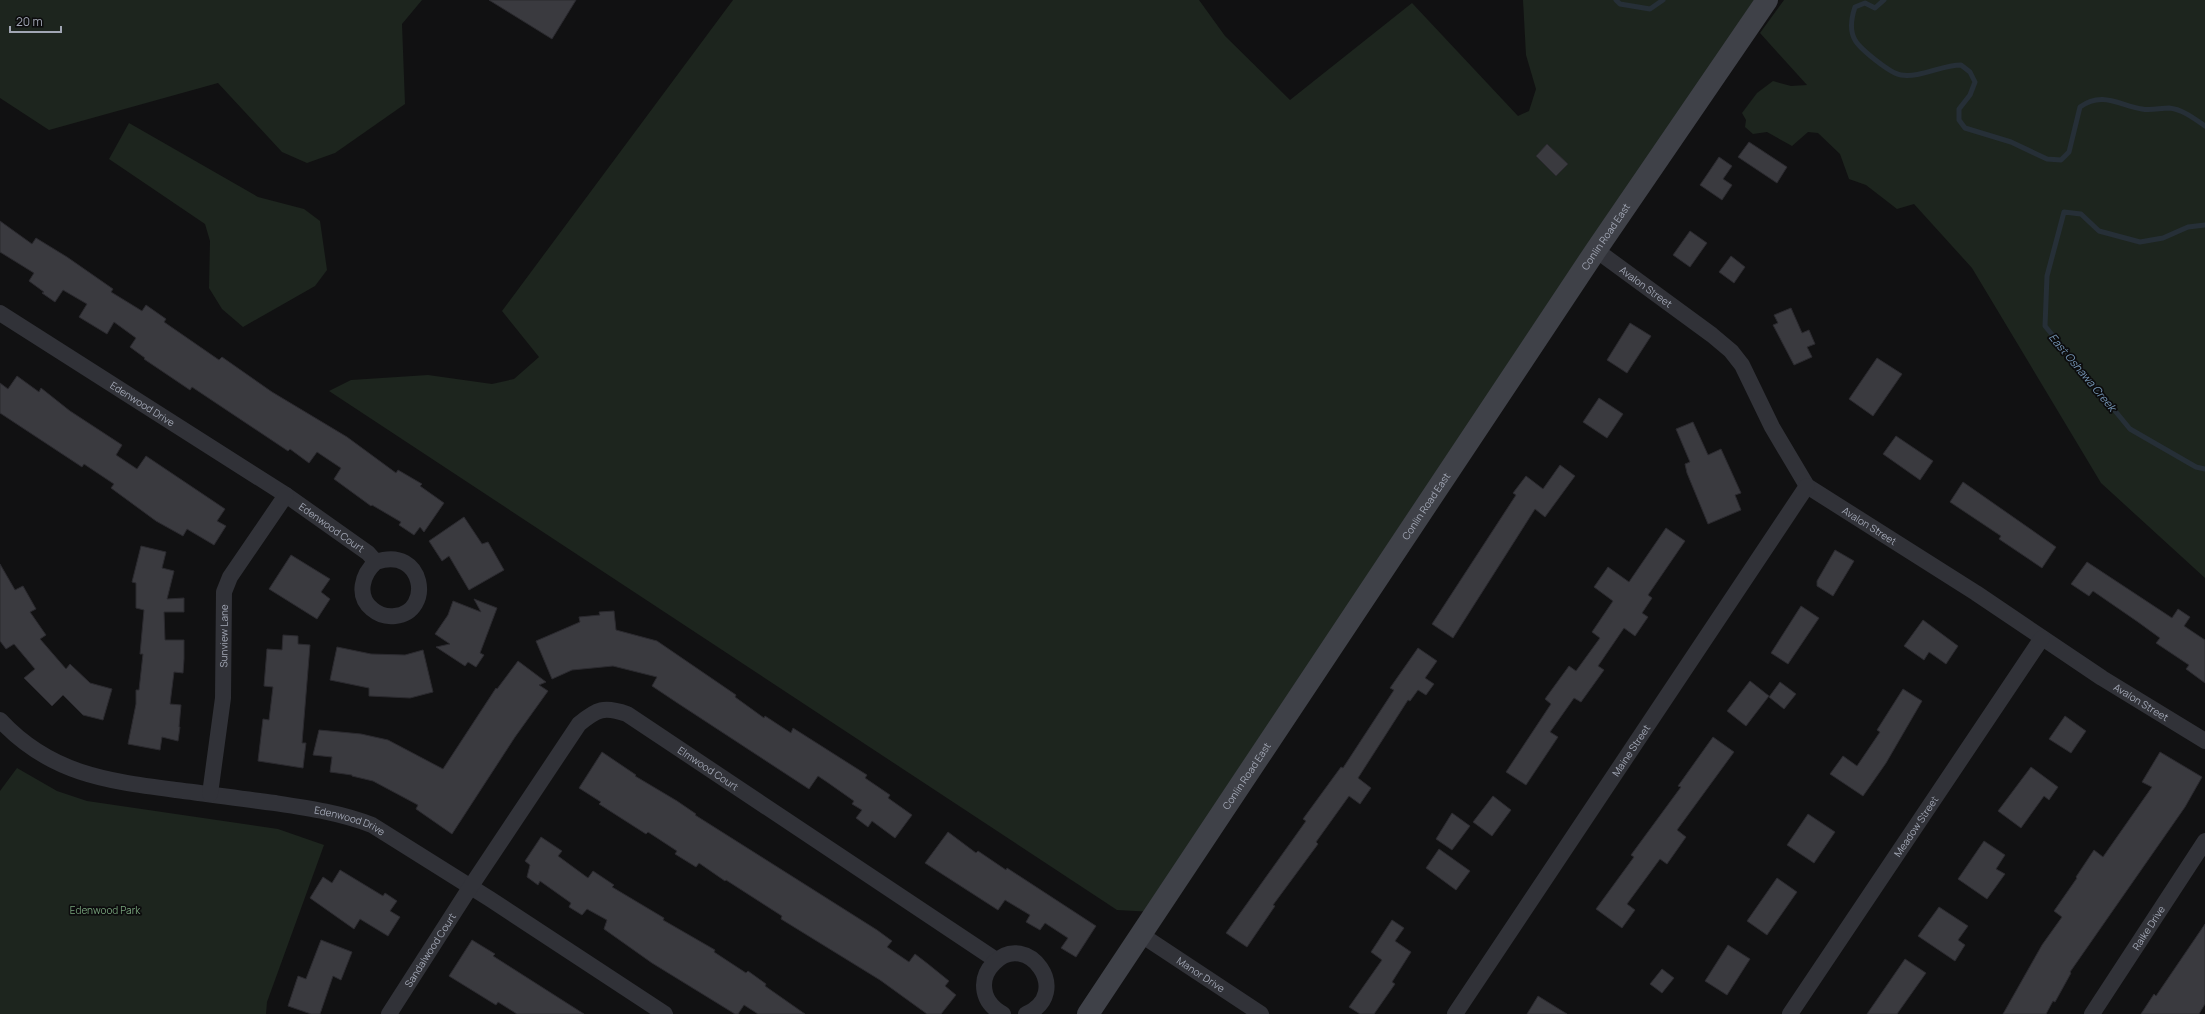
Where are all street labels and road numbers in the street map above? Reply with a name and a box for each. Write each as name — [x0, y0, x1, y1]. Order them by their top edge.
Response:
street label: Conlin Road East — [1578, 200, 1633, 273]
street label: Avalon Street — [1617, 263, 1675, 311]
street label: Edenwood Drive — [108, 378, 178, 430]
street label: Conlin Road East — [1398, 470, 1453, 542]
street label: Edenwood Court — [296, 499, 367, 555]
street label: Avalon Street — [1840, 503, 1899, 548]
street label: Sunview Lane — [216, 604, 231, 668]
street label: Avalon Street — [2111, 680, 2171, 724]
street label: Maine Street — [1609, 722, 1653, 779]
street label: Conlin Road East — [1219, 739, 1274, 812]
street label: Elmwood Court — [675, 743, 741, 794]
street label: Meadow Street — [1890, 793, 1941, 859]
street label: Edenwood Drive — [313, 803, 388, 839]
street label: Raike Drive — [2129, 903, 2168, 953]
street label: Sandalwood Court — [401, 910, 459, 990]
street label: Manor Drive — [1174, 953, 1228, 995]

